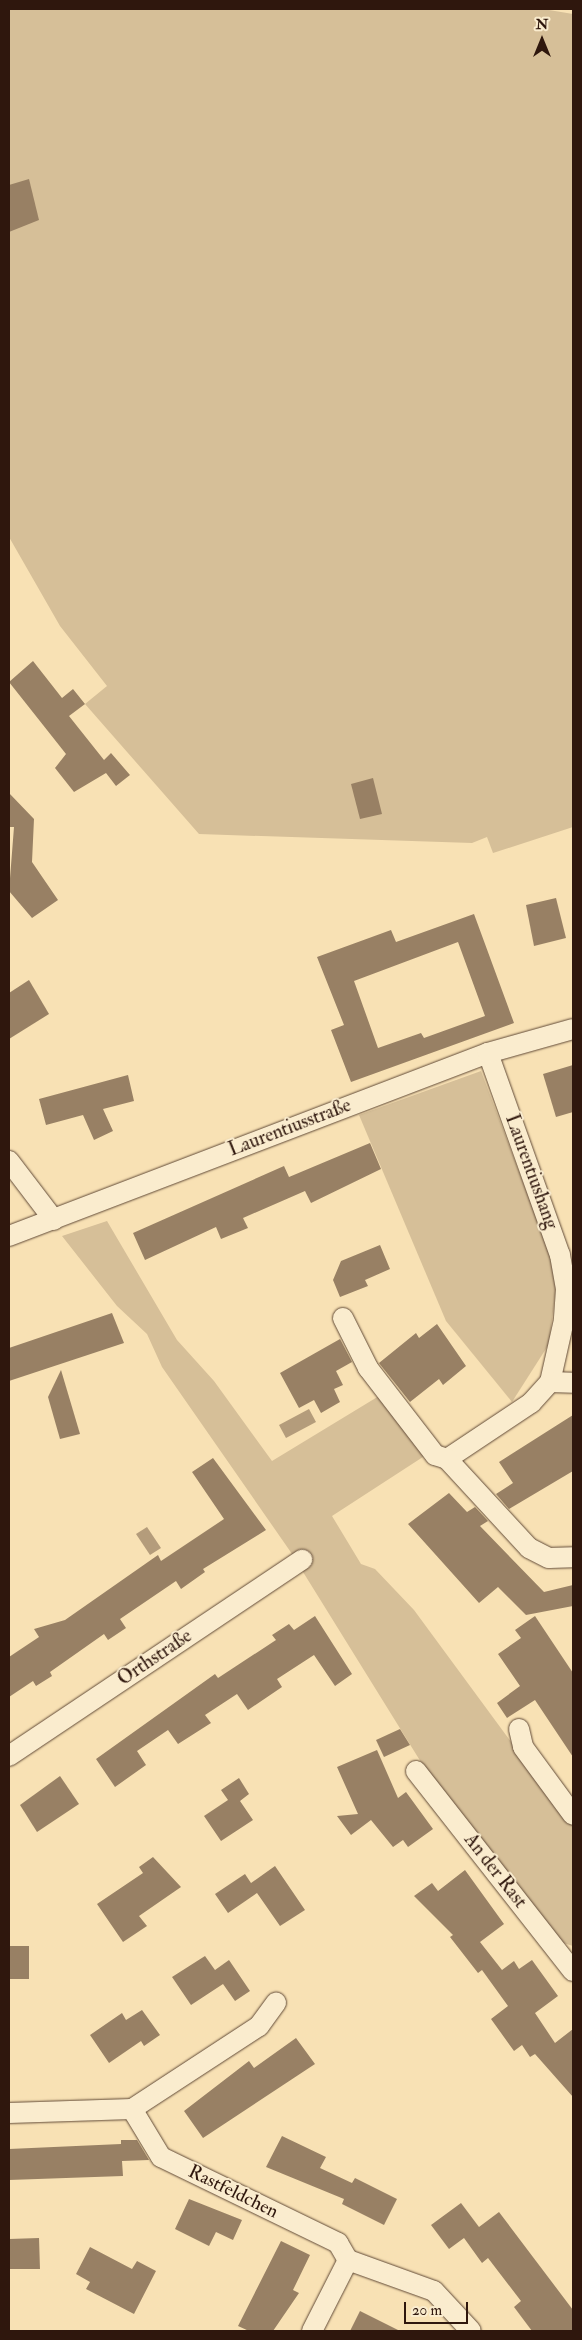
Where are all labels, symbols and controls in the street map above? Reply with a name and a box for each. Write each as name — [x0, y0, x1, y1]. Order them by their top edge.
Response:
north arrow — [517, 15, 567, 65]
text: N — [536, 16, 548, 33]
street label: Laurentiusstraße — [226, 1094, 354, 1162]
street label: Laurentiushang — [500, 1112, 562, 1232]
street label: Orthstraße — [114, 1625, 196, 1691]
street label: An der Rast — [459, 1829, 531, 1913]
street label: Rastfeldchen — [184, 2160, 282, 2224]
scale bar — [407, 2292, 471, 2324]
text: 20 m — [412, 2301, 442, 2320]

